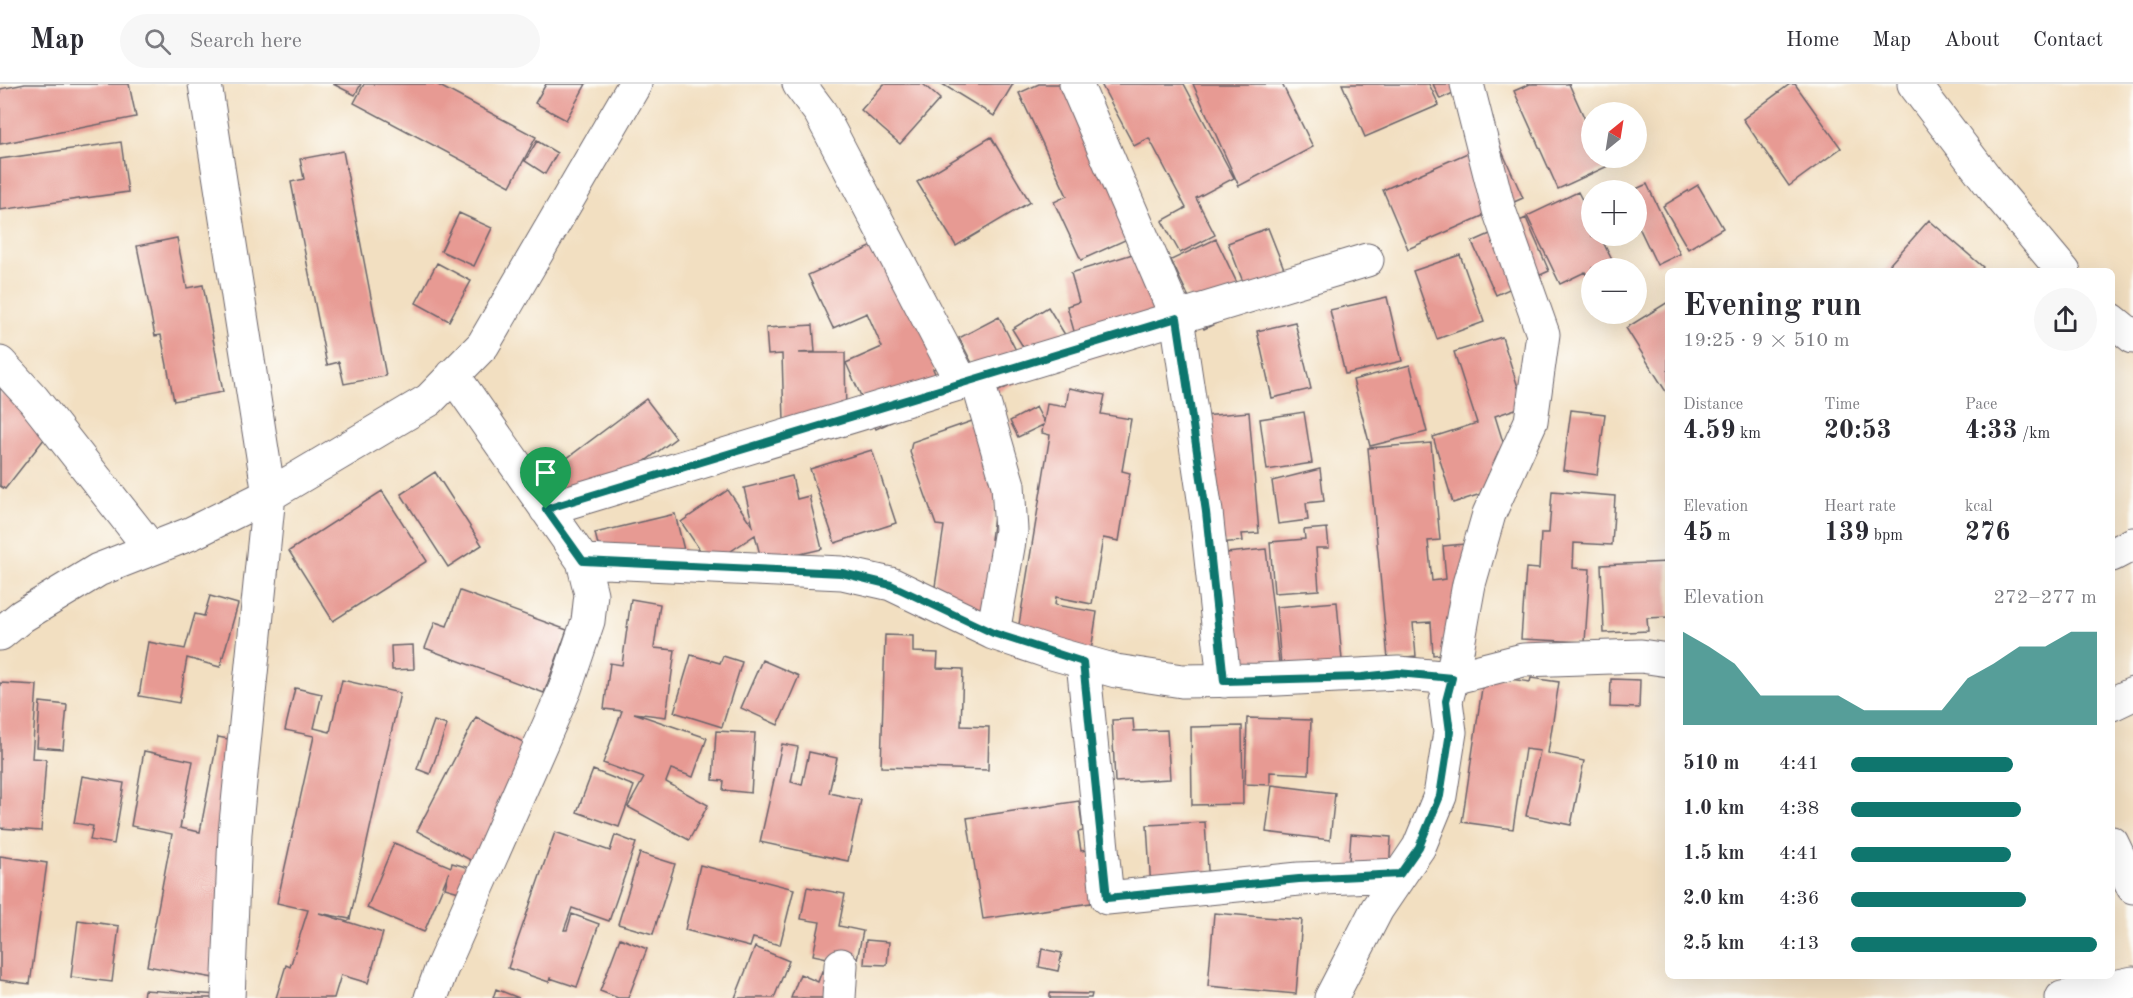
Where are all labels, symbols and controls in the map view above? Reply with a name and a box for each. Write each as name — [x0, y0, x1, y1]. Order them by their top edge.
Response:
search box — [120, 14, 540, 68]
icon: search — [141, 25, 174, 58]
text: Map — [30, 27, 84, 55]
text: Search here — [189, 30, 302, 52]
text: Home — [1786, 30, 1839, 51]
text: Map — [1872, 30, 1911, 51]
text: About — [1944, 30, 2000, 51]
text: Contact — [2033, 30, 2103, 51]
north arrow — [1581, 102, 1647, 168]
map controls — [1581, 102, 1647, 324]
button: + — [1581, 180, 1647, 246]
button: − — [1581, 258, 1647, 324]
button: share — [2034, 288, 2097, 351]
text: Evening run — [1683, 290, 1862, 323]
text: 19:25 · 9 × 510 m — [1683, 331, 1850, 351]
text: Distance — [1683, 397, 1743, 413]
text: Time — [1824, 397, 1860, 413]
text: Pace — [1965, 397, 1997, 413]
text: 4.59 — [1683, 418, 1736, 444]
text: 20:53 — [1824, 418, 1892, 444]
text: 4:33 — [1965, 418, 2018, 444]
text: km — [1736, 426, 1761, 442]
text: /km — [2018, 426, 2050, 442]
pin — [520, 447, 571, 509]
icon: arrive — [529, 456, 562, 489]
text: Elevation — [1683, 499, 1748, 515]
text: Heart rate — [1824, 499, 1896, 515]
text: kcal — [1965, 499, 1993, 515]
text: 45 — [1683, 520, 1713, 546]
text: 139 — [1824, 520, 1869, 546]
text: 276 — [1965, 520, 2010, 546]
text: m — [1713, 528, 1730, 544]
text: bpm — [1869, 528, 1903, 544]
text: Elevation — [1683, 588, 1764, 608]
text: 272–277 m — [1994, 588, 2097, 608]
text: 510 m — [1683, 754, 1739, 774]
text: 4:41 — [1779, 754, 1819, 774]
text: 1.0 km — [1683, 799, 1745, 819]
text: 4:38 — [1779, 799, 1819, 819]
text: 1.5 km — [1683, 844, 1745, 864]
text: 4:41 — [1779, 844, 1819, 864]
text: 2.0 km — [1683, 889, 1745, 909]
text: 4:36 — [1779, 889, 1819, 909]
text: 2.5 km — [1683, 934, 1745, 954]
text: 4:13 — [1779, 934, 1819, 954]

